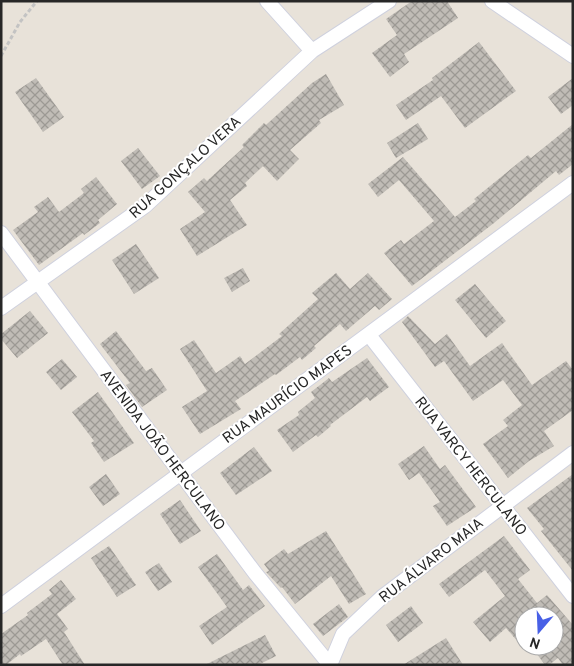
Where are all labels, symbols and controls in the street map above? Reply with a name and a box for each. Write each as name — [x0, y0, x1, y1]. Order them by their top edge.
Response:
street label: RUA GONÇALO VERA — [126, 113, 246, 223]
street label: RUA MAURÍCIO MAPES — [219, 341, 356, 449]
street label: AVENIDA JOÃO HERCULANO — [95, 366, 229, 535]
street label: RUA VARCY HERCULANO — [410, 393, 530, 540]
street label: RUA ÁLVARO MAIA — [375, 514, 488, 608]
north arrow — [514, 606, 564, 656]
text: N — [528, 632, 543, 652]

